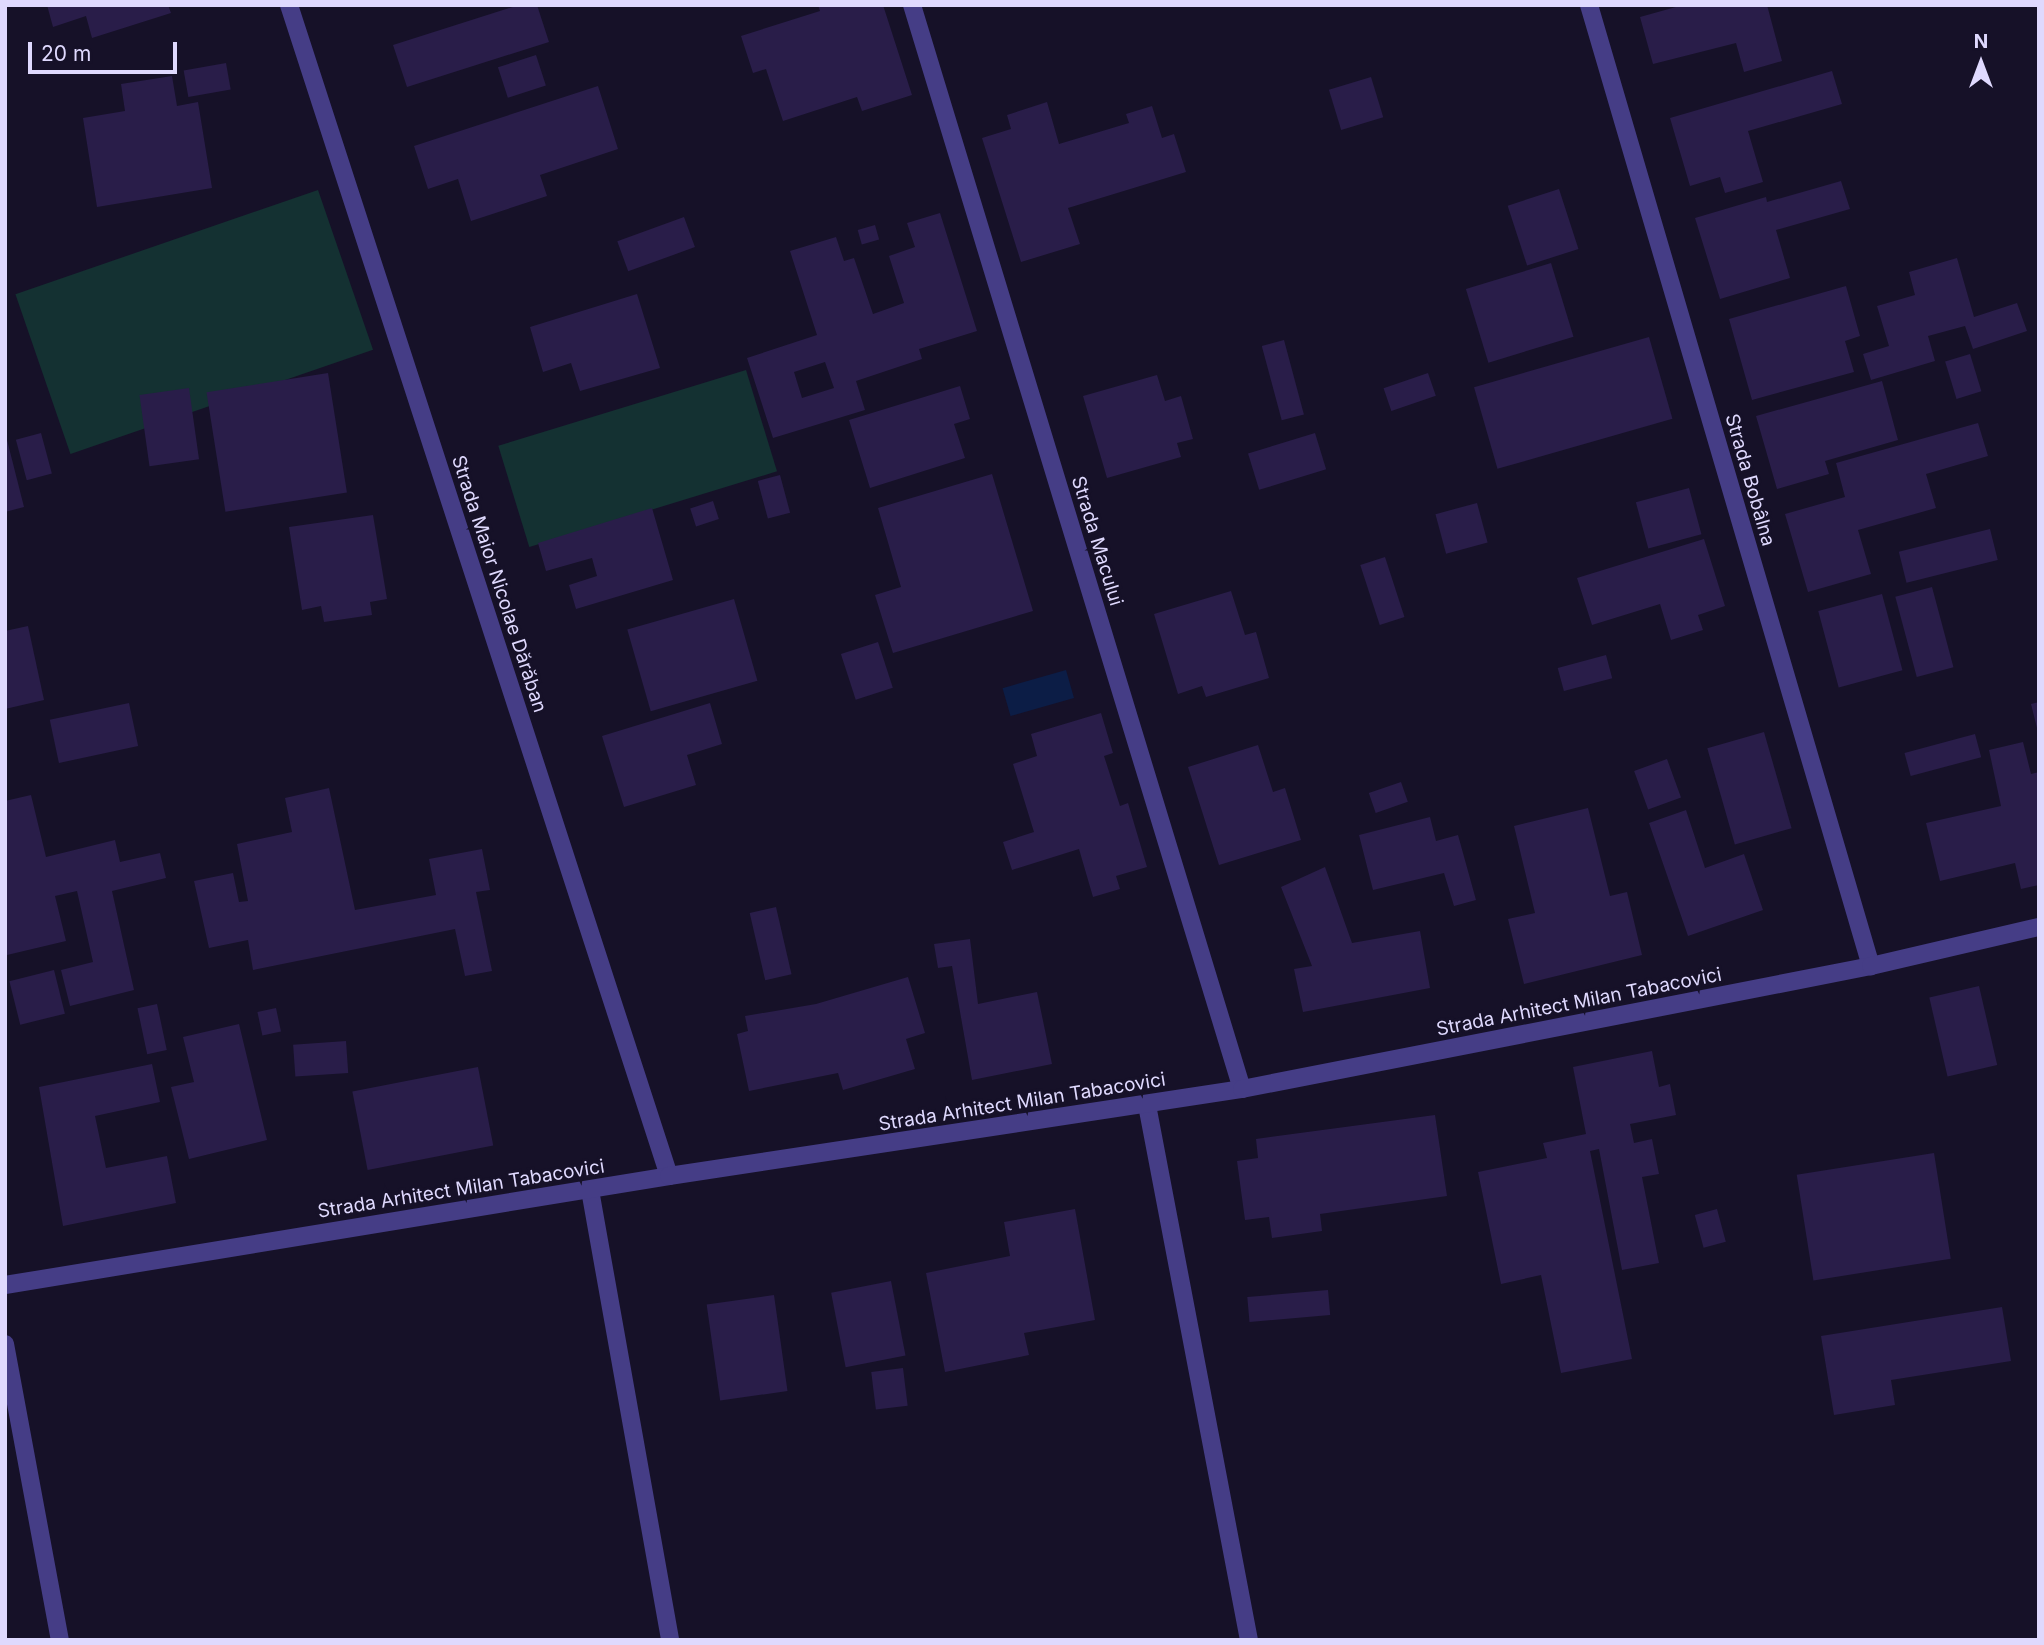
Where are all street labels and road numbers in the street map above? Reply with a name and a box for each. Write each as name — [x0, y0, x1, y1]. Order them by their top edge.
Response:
street label: Strada Bobâlna — [1720, 411, 1780, 549]
street label: Strada Maior Nicolae Dărăban — [447, 453, 551, 715]
street label: Strada Macului — [1066, 473, 1128, 609]
street label: Strada Arhitect Milan Tabacovici — [1434, 963, 1724, 1041]
street label: Strada Arhitect Milan Tabacovici — [877, 1068, 1167, 1136]
street label: Strada Arhitect Milan Tabacovici — [316, 1155, 606, 1223]

